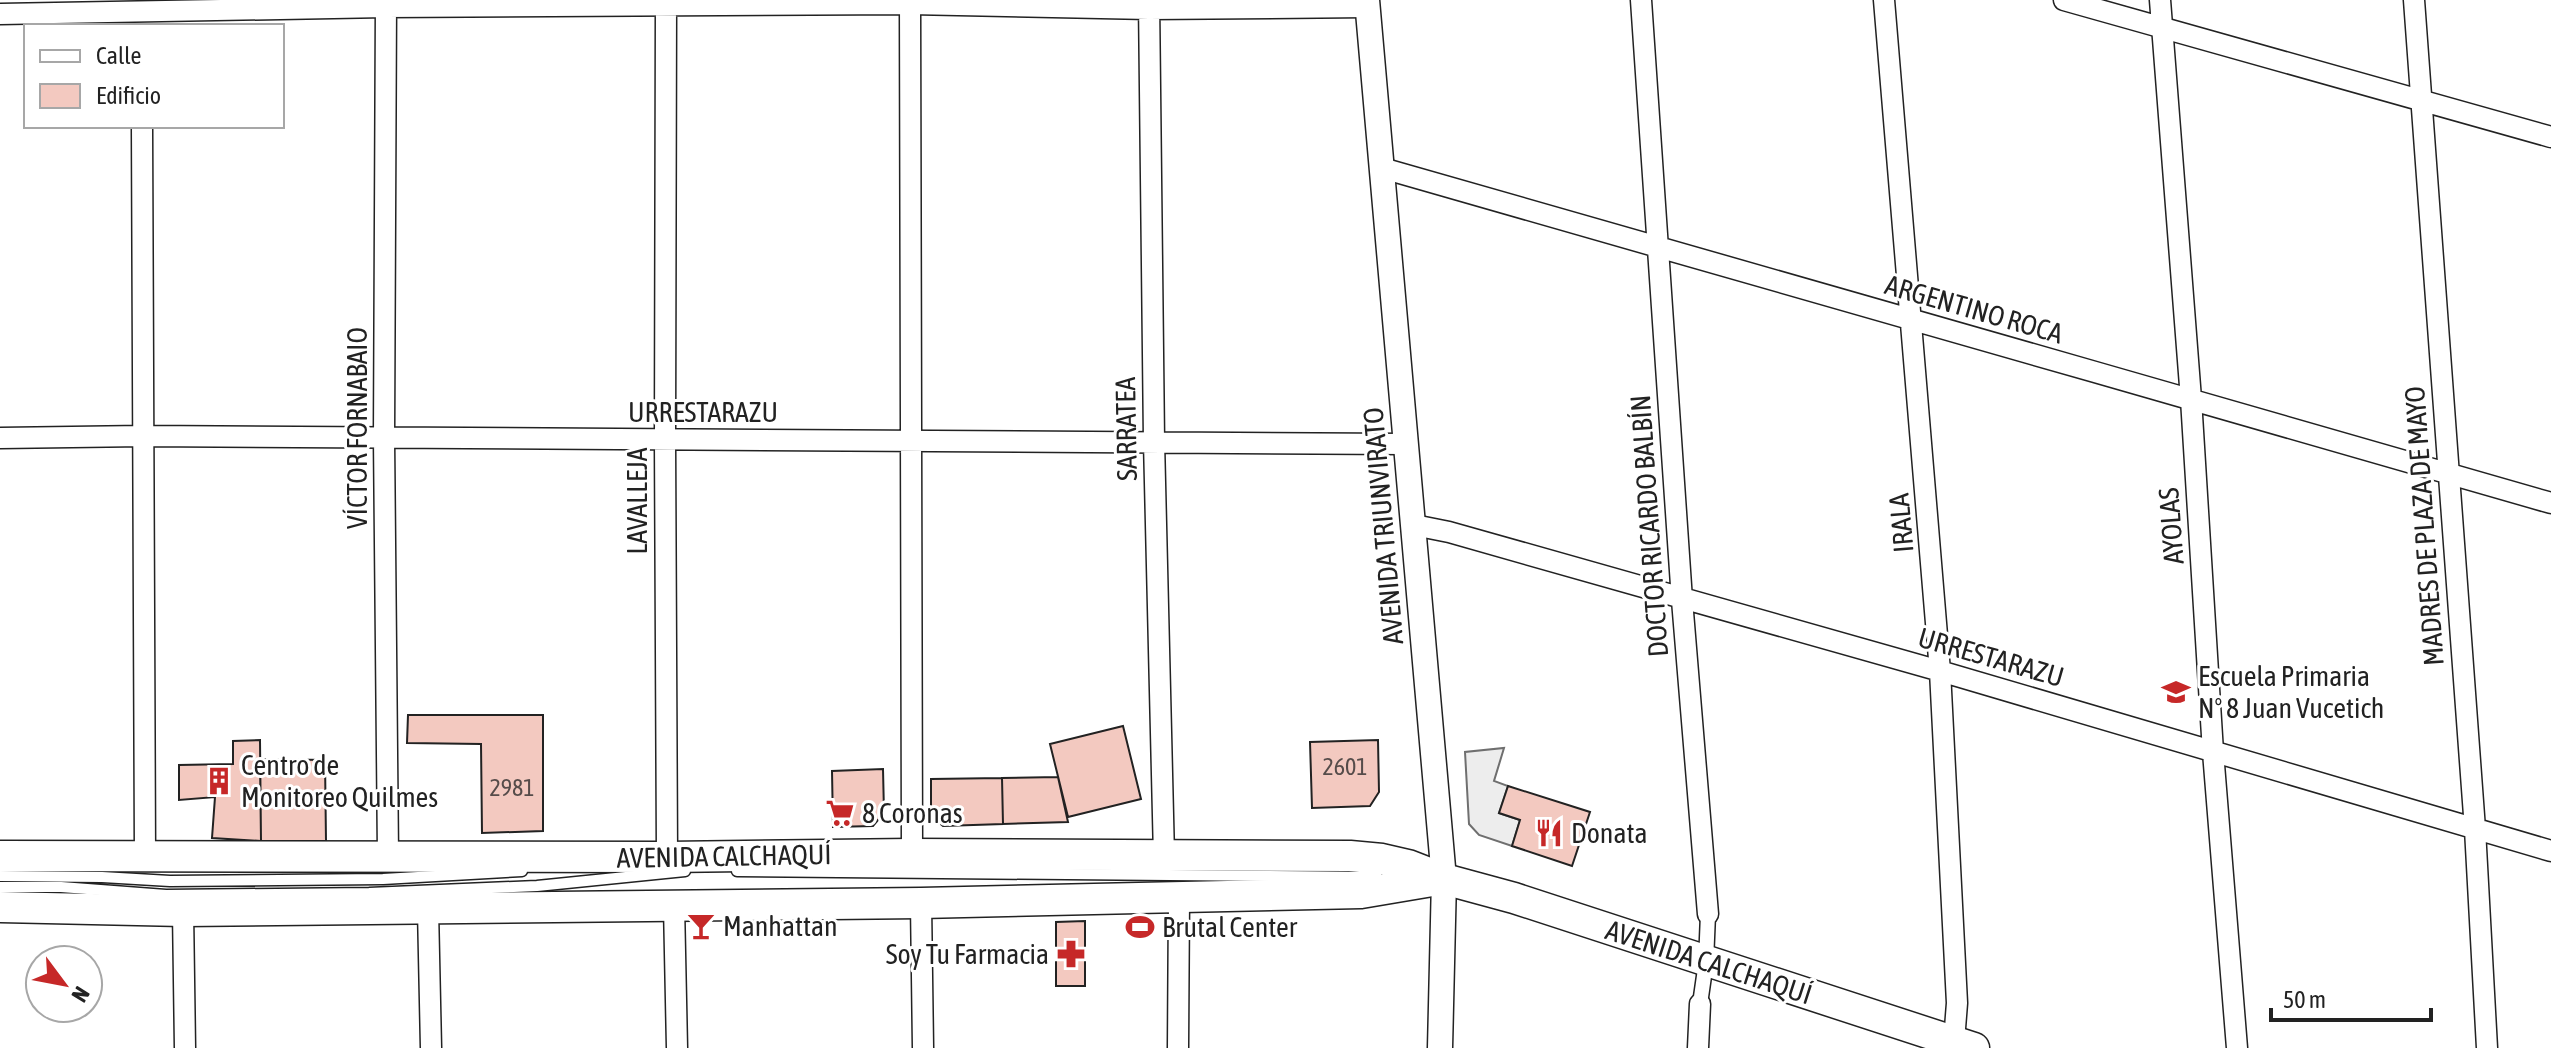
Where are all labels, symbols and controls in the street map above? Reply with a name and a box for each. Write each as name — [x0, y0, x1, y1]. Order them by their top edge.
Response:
legend — [24, 24, 284, 128]
text: Calle — [96, 42, 141, 69]
text: Edificio — [96, 82, 161, 109]
street label: ARGENTINO ROCA — [1882, 268, 2067, 350]
street label: VÍCTOR FORNABAIO — [341, 327, 373, 529]
street label: SARRATEA — [1109, 376, 1143, 481]
street label: MADRES DE PLAZA DE MAYO — [2398, 385, 2450, 667]
street label: DOCTOR RICARDO BALBÍN — [1624, 394, 1674, 658]
street label: URRESTARAZU — [628, 396, 778, 428]
street label: AVENIDA TRIUNVIRATO — [1357, 406, 1409, 646]
street label: LAVALLEJA — [621, 447, 653, 555]
street label: AYOLAS — [2152, 486, 2190, 565]
street label: IRALA — [1882, 492, 1920, 554]
street label: URRESTARAZU — [1915, 621, 2067, 693]
place label: Escuela Primaria N° 8 Juan Vucetich — [2198, 660, 2384, 724]
school or university icon: Escuela Primaria N° 8 Juan Vucetich — [2161, 677, 2191, 707]
place label: Centro de Monitoreo Quilmes — [241, 749, 438, 813]
house number: 2601 — [1322, 753, 1368, 780]
building icon: Centro de Monitoreo Quilmes — [204, 766, 234, 796]
house number: 2981 — [489, 774, 535, 801]
place label: 8 Coronas — [862, 797, 963, 829]
supermarket icon: 8 Coronas — [825, 798, 855, 828]
place label: Donata — [1571, 817, 1648, 849]
restaurant icon: Donata — [1534, 818, 1564, 848]
street label: AVENIDA CALCHAQUÍ — [616, 838, 832, 874]
place label: Manhattan — [723, 910, 838, 942]
bar icon: Manhattan — [686, 911, 716, 941]
place label: Brutal Center — [1162, 911, 1298, 943]
sports icon: Brutal Center — [1125, 912, 1155, 942]
street label: AVENIDA CALCHAQUÍ — [1602, 914, 1816, 1010]
place label: Soy Tu Farmacia — [886, 938, 1049, 970]
pharmacy icon: Soy Tu Farmacia — [1056, 939, 1086, 969]
north arrow — [24, 944, 104, 1024]
scale bar — [2271, 972, 2431, 1022]
text: N — [66, 982, 95, 1007]
text: 50 m — [2283, 986, 2326, 1013]

